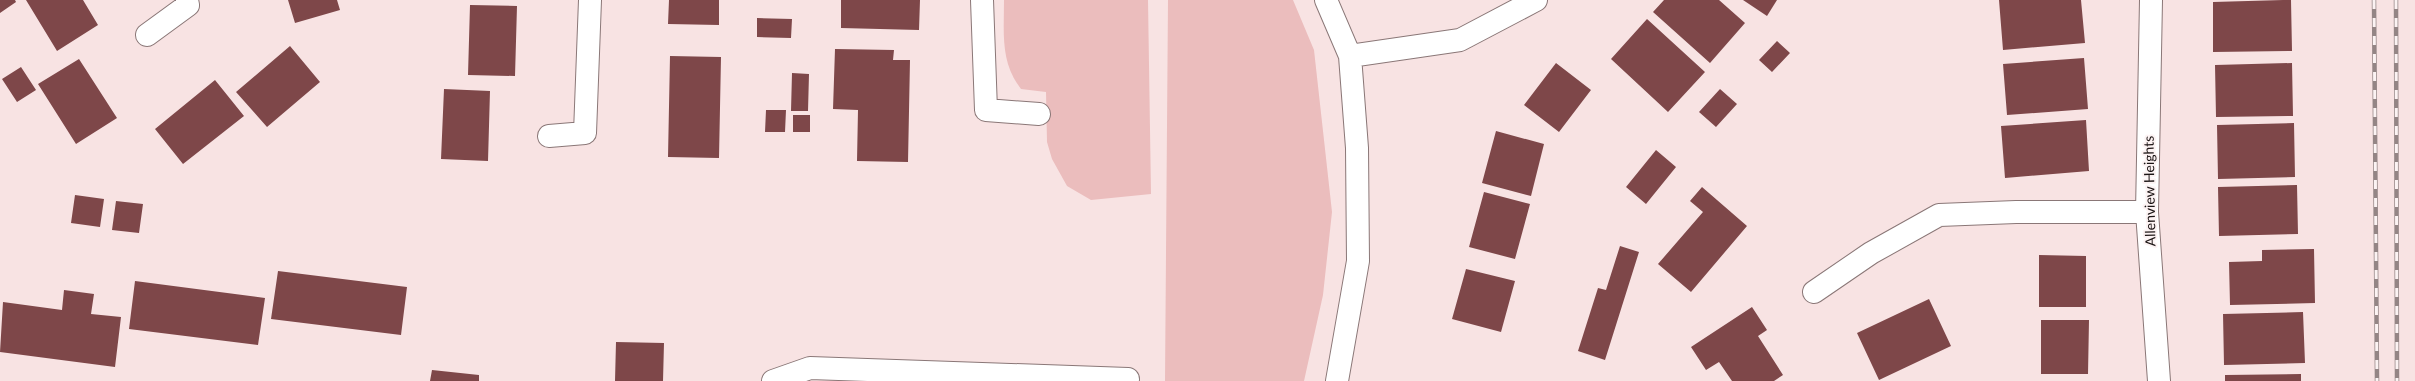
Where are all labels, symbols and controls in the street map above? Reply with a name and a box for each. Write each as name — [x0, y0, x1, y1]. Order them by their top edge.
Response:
street label: Allenview Heights — [2140, 136, 2158, 246]

